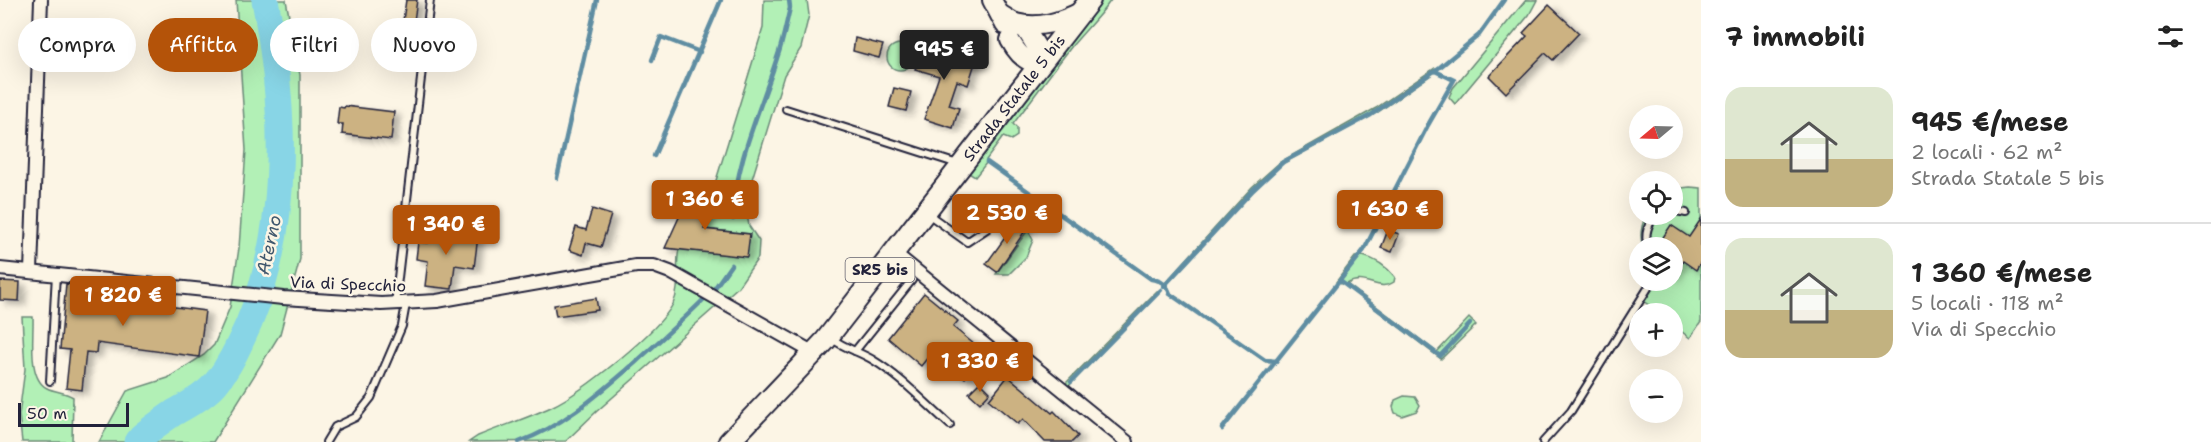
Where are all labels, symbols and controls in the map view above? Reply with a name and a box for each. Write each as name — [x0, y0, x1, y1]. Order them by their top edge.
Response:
chip: Compra — [18, 18, 136, 72]
chip: Affitta — [148, 18, 258, 72]
chip: Filtri — [270, 18, 359, 72]
chip: Nuovo — [371, 18, 477, 72]
text: 7 immobili — [1725, 19, 1865, 54]
icon: filters — [2154, 20, 2187, 53]
pin: 945 € — [902, 30, 986, 81]
street label: Strada Statale 5 bis — [958, 30, 1070, 166]
text: 945 € — [914, 36, 974, 62]
text: 945 €/mese — [1911, 104, 2069, 139]
north arrow — [1629, 105, 1683, 159]
map controls — [1629, 105, 1683, 423]
icon: home — [1773, 111, 1845, 183]
text: 2 locali · 62 m² — [1911, 139, 2063, 165]
text: Strada Statale 5 bis — [1911, 165, 2105, 191]
button: locate — [1629, 171, 1683, 225]
pin: 1 360 € — [650, 180, 760, 231]
text: 1 360 € — [666, 186, 744, 212]
pin: 1 630 € — [1335, 190, 1445, 241]
pin: 2 530 € — [952, 194, 1062, 245]
text: 1 630 € — [1351, 196, 1429, 222]
text: 2 530 € — [966, 200, 1048, 226]
pin: 1 340 € — [391, 205, 501, 256]
text: 1 340 € — [407, 211, 485, 237]
water label: Aterno — [251, 213, 287, 277]
button: layers — [1629, 237, 1683, 291]
text: 1 360 €/mese — [1911, 255, 2092, 290]
road number: SR5 bis — [846, 258, 914, 282]
icon: home — [1773, 262, 1845, 334]
street label: Via di Specchio — [290, 271, 406, 297]
pin: 1 820 € — [68, 276, 178, 327]
text: 1 820 € — [84, 282, 162, 308]
text: 5 locali · 118 m² — [1911, 290, 2064, 316]
button: + — [1629, 303, 1683, 357]
text: Via di Specchio — [1911, 316, 2056, 342]
pin: 1 330 € — [925, 342, 1035, 393]
text: 1 330 € — [941, 348, 1019, 374]
button: − — [1629, 369, 1683, 423]
scale bar — [18, 400, 129, 428]
text: 50 m — [27, 403, 67, 424]

